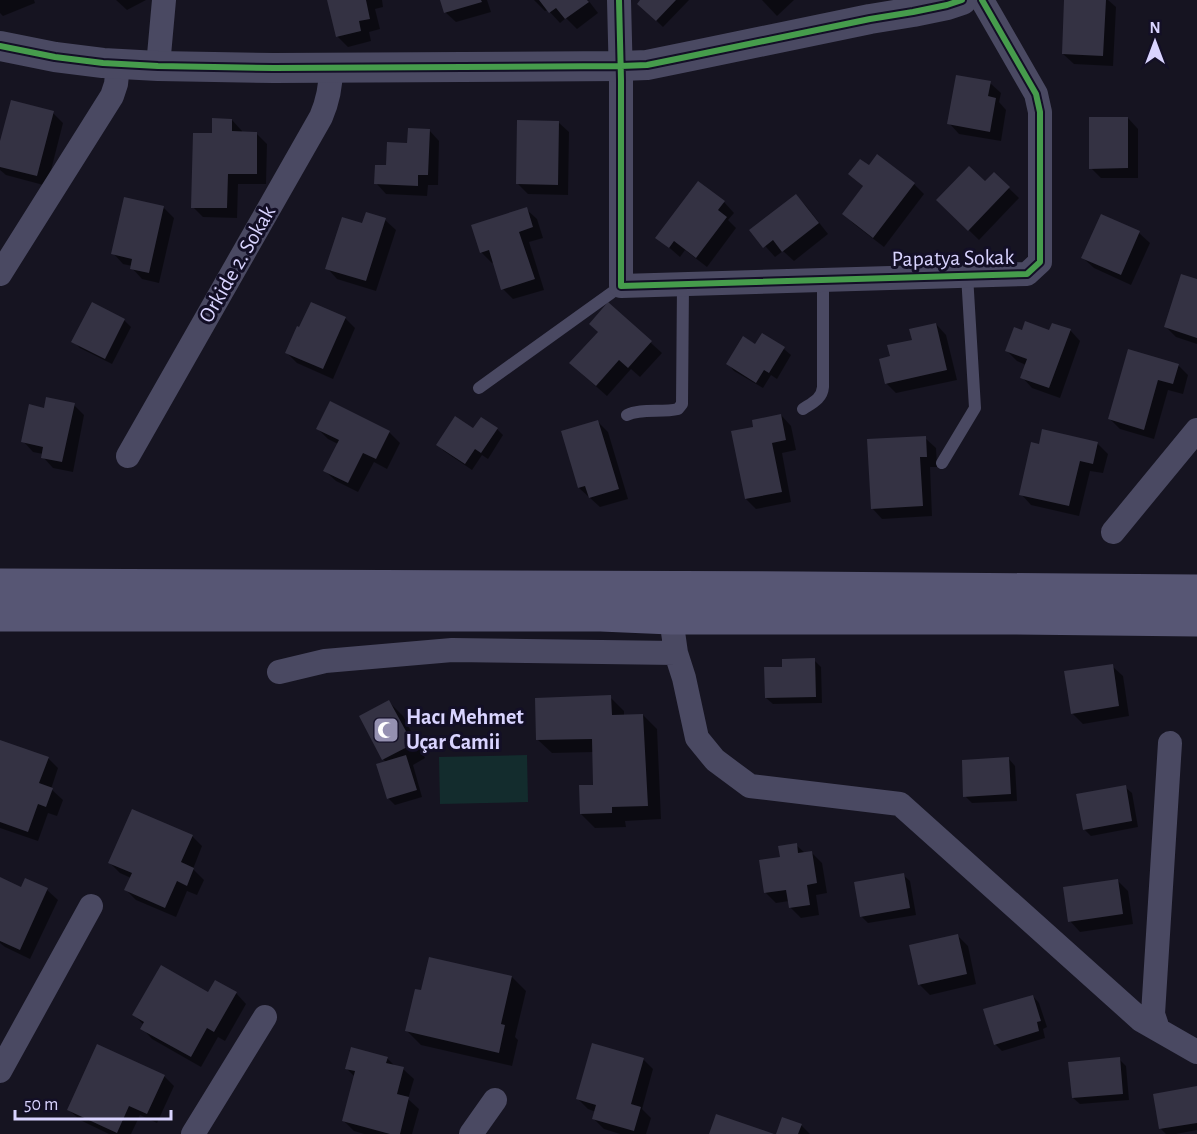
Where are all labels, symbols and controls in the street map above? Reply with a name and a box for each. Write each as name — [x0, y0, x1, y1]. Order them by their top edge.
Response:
north arrow — [1125, 12, 1185, 72]
text: N — [1149, 20, 1161, 36]
street label: Orkide 2. Sokak — [195, 202, 279, 326]
street label: Papatya Sokak — [891, 246, 1015, 270]
place label: Hacı Mehmet Uçar Camii — [406, 706, 524, 753]
mosque icon: Hacı Mehmet Uçar Camii — [371, 715, 401, 745]
scale bar — [15, 1083, 171, 1121]
text: 50 m — [24, 1096, 58, 1114]

